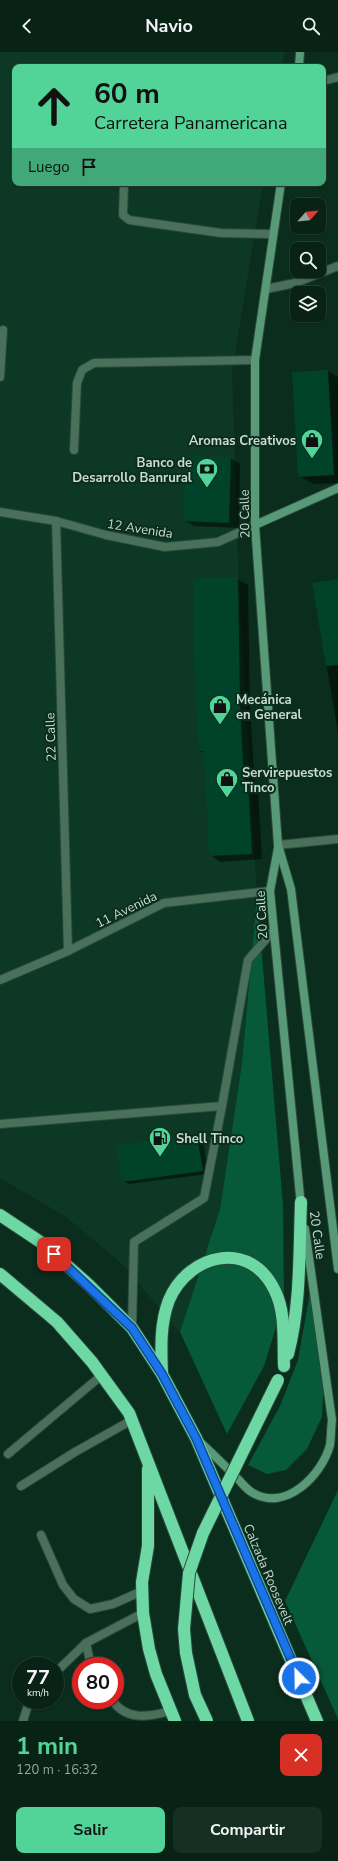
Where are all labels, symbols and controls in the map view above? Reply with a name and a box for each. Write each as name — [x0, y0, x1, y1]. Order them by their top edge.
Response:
text: Navio — [145, 14, 193, 38]
icon: back — [16, 15, 38, 37]
icon: search — [300, 15, 322, 37]
text: 60 m — [94, 75, 160, 113]
icon: ahead — [28, 80, 80, 132]
text: Carretera Panamericana — [94, 111, 287, 135]
icon: arrive — [78, 156, 100, 178]
text: Luego — [28, 157, 70, 177]
north arrow — [290, 198, 326, 234]
map controls — [290, 198, 326, 322]
button: search — [290, 242, 326, 278]
button: layers — [290, 286, 326, 322]
shop icon: Aromas Creativos — [299, 427, 325, 460]
place label: Aromas Creativos — [189, 432, 296, 450]
place label: Banco de Desarrollo Banrural — [72, 454, 193, 487]
bank icon: Banco de Desarrollo Banrural — [194, 456, 220, 489]
street label: 20 Calle — [236, 489, 254, 539]
street label: 12 Avenida — [106, 515, 174, 543]
place label: Mecánica en General — [236, 691, 303, 724]
shop icon: Mecánica en General — [207, 693, 233, 726]
street label: 22 Calle — [41, 712, 61, 762]
place label: Servirepuestos Tinco — [242, 764, 332, 797]
shop icon: Servirepuestos Tinco — [214, 766, 240, 799]
street label: 11 Avenida — [93, 887, 160, 933]
street label: 20 Calle — [252, 890, 272, 940]
fuel station icon: Shell Tinco — [147, 1125, 173, 1158]
place label: Shell Tinco — [176, 1130, 243, 1148]
street label: 20 Calle — [305, 1210, 329, 1261]
pin — [37, 1237, 71, 1271]
icon: arrive — [43, 1243, 65, 1265]
street label: Calzada Roosevelt — [239, 1521, 298, 1628]
speed limit sign: 80 — [72, 1657, 124, 1709]
position arrow — [278, 1657, 320, 1699]
text: 77 — [26, 1664, 50, 1691]
text: km/h — [27, 1686, 49, 1700]
text: 1 min — [16, 1730, 78, 1762]
button: close — [280, 1734, 322, 1776]
text: 120 m · 16:32 — [16, 1761, 98, 1779]
button: Salir — [16, 1807, 165, 1853]
button: Compartir — [173, 1807, 322, 1853]

